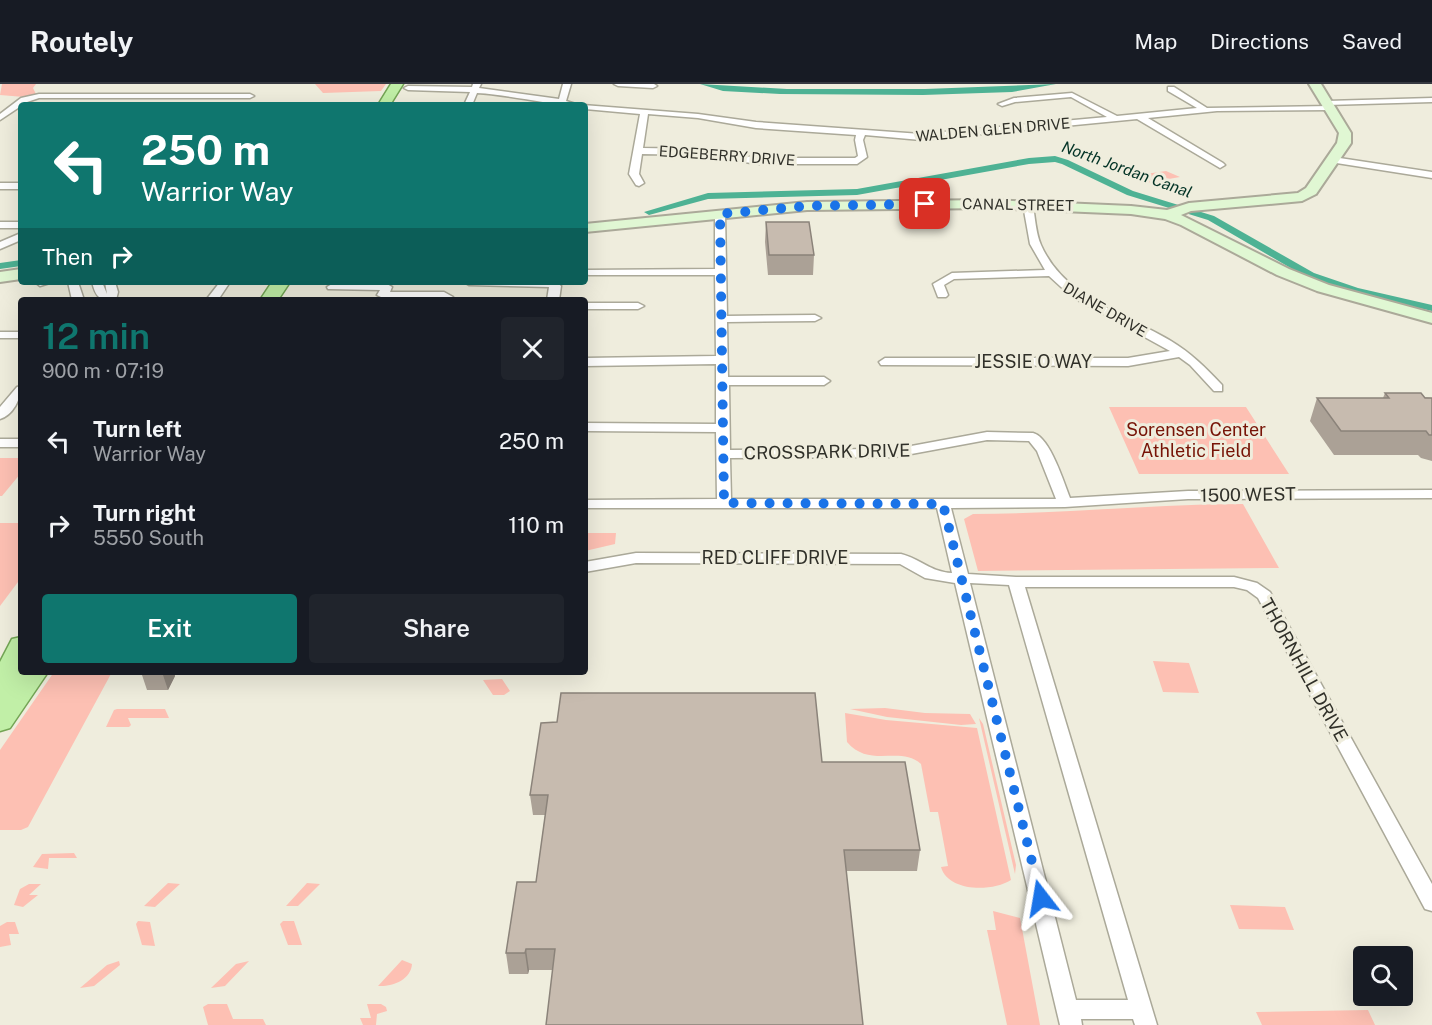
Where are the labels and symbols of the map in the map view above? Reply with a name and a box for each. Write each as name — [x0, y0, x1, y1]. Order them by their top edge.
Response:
street label: WALDEN GLEN DRIVE — [915, 114, 1071, 145]
water label: North Jordan Canal — [1059, 137, 1195, 202]
street label: EDGEBERRY DRIVE — [658, 142, 796, 169]
pin — [899, 178, 950, 229]
street label: CANAL STREET — [962, 195, 1074, 214]
street label: DIANE DRIVE — [1060, 279, 1150, 340]
street label: JESSIE O WAY — [974, 351, 1092, 372]
park label: Sorensen Center Athletic Field — [1126, 419, 1266, 461]
street label: CROSSPARK DRIVE — [743, 440, 911, 463]
street label: 1500 WEST — [1200, 483, 1296, 506]
street label: RED CLIFF DRIVE — [702, 547, 849, 568]
street label: THORNHILL DRIVE — [1256, 594, 1353, 745]
position arrow — [1009, 866, 1073, 930]

